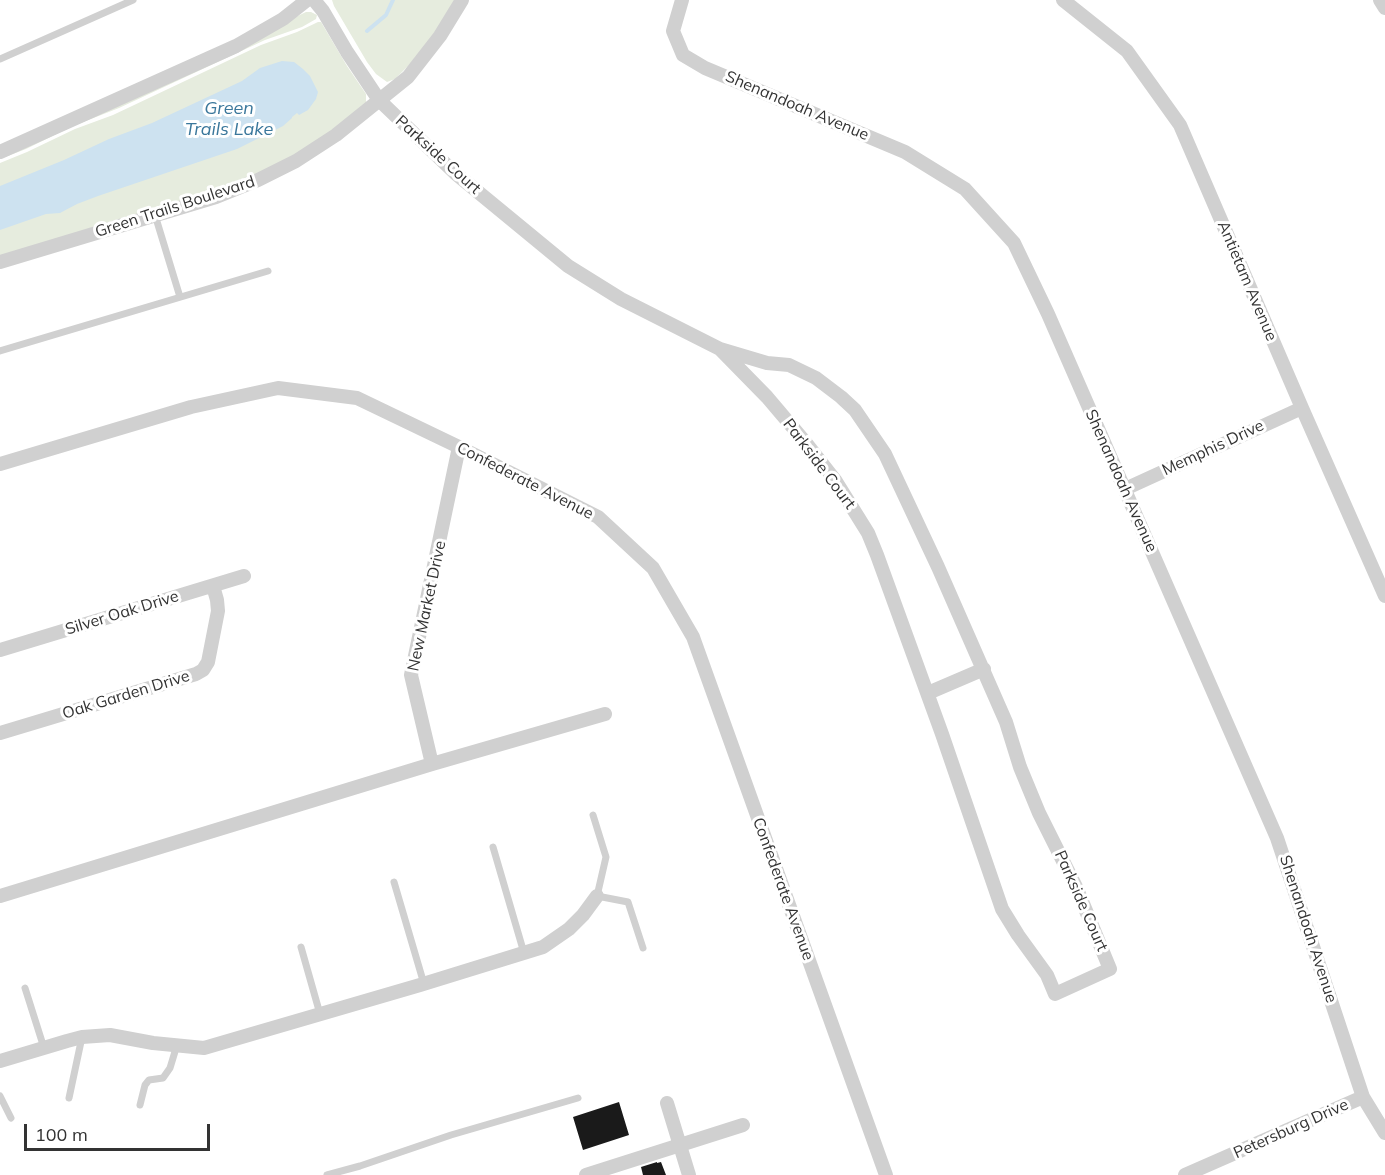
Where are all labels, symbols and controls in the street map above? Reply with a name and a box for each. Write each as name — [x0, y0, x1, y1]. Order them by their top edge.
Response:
street label: Shenandoah Avenue — [722, 67, 872, 145]
water label: Green Trails Lake — [185, 98, 273, 140]
street label: Parkside Court — [391, 112, 485, 198]
street label: Green Trails Boulevard — [93, 172, 257, 242]
street label: Antietam Avenue — [1213, 218, 1281, 344]
street label: Shenandoah Avenue — [1081, 407, 1161, 555]
street label: Parkside Court — [779, 415, 859, 513]
street label: Memphis Drive — [1159, 416, 1267, 480]
street label: Confederate Avenue — [454, 438, 596, 524]
street label: New Market Drive — [404, 539, 450, 673]
street label: Silver Oak Drive — [63, 587, 181, 639]
street label: Oak Garden Drive — [60, 667, 192, 723]
street label: Confederate Avenue — [748, 815, 818, 963]
street label: Parkside Court — [1050, 848, 1112, 954]
street label: Shenandoah Avenue — [1275, 853, 1341, 1005]
street label: Petersburg Drive — [1231, 1095, 1351, 1163]
scale bar — [27, 1112, 213, 1150]
text: 100 m — [35, 1123, 88, 1146]

